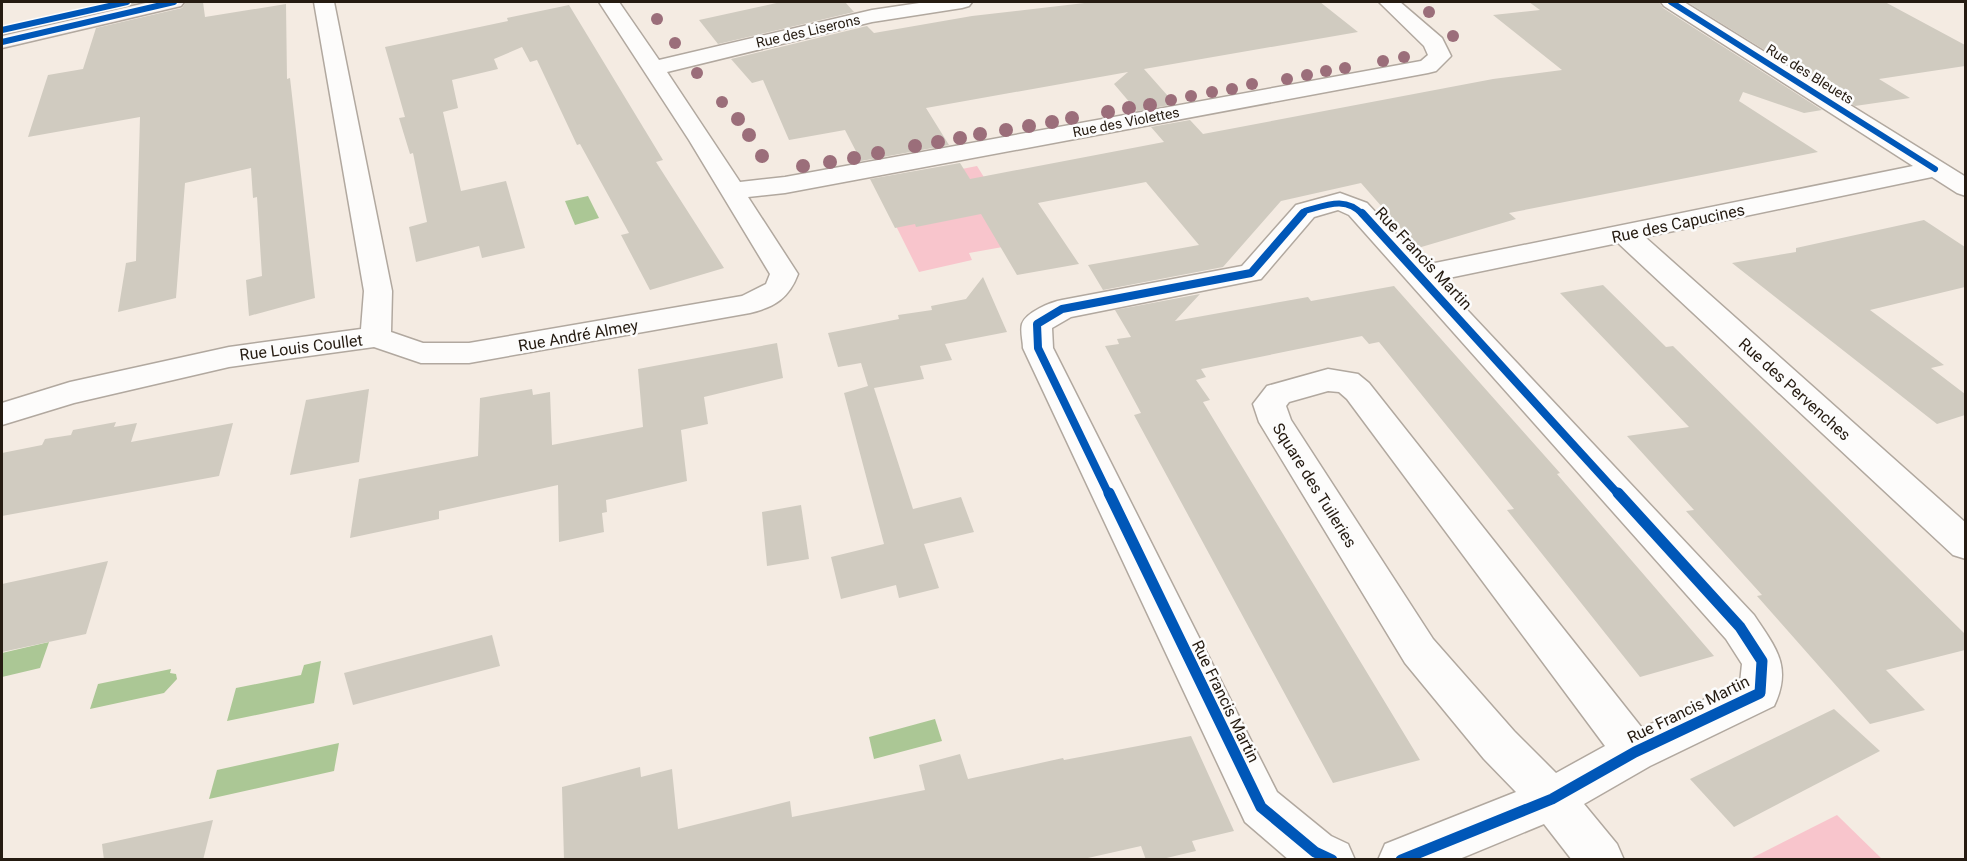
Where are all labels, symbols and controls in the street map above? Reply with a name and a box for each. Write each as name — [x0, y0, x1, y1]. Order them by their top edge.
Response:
street label: Rue des Liserons — [754, 11, 862, 51]
street label: Rue des Bleuets — [1763, 41, 1857, 107]
street label: Rue des Violettes — [1071, 104, 1181, 140]
street label: Rue des Capucines — [1610, 200, 1746, 247]
street label: Rue Francis Martin — [1371, 203, 1476, 314]
street label: Rue André Almey — [517, 316, 640, 355]
street label: Rue Louis Coullet — [239, 331, 364, 364]
street label: Rue des Pervenches — [1735, 334, 1854, 445]
street label: Square des Tuileries — [1269, 420, 1361, 551]
street label: Rue Francis Martin — [1188, 637, 1263, 765]
street label: Rue Francis Martin — [1624, 672, 1752, 747]

